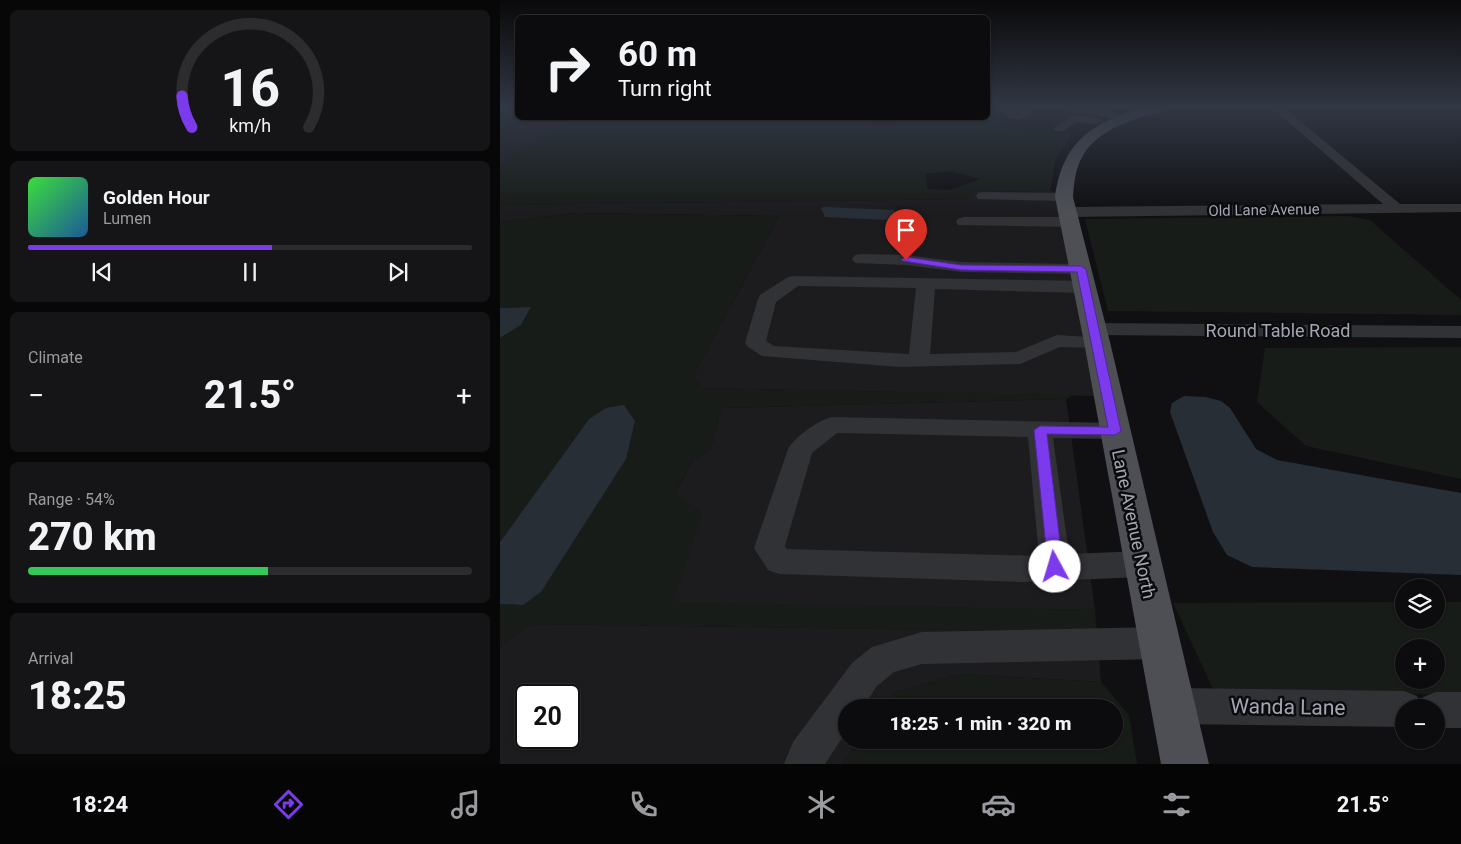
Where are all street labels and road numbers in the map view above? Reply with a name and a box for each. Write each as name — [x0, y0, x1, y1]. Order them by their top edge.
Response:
street label: Old Lane Avenue — [1208, 200, 1320, 220]
street label: Round Table Road — [1206, 320, 1350, 341]
street label: Lane Avenue North — [1108, 447, 1160, 601]
street label: Wanda Lane — [1230, 694, 1346, 720]

